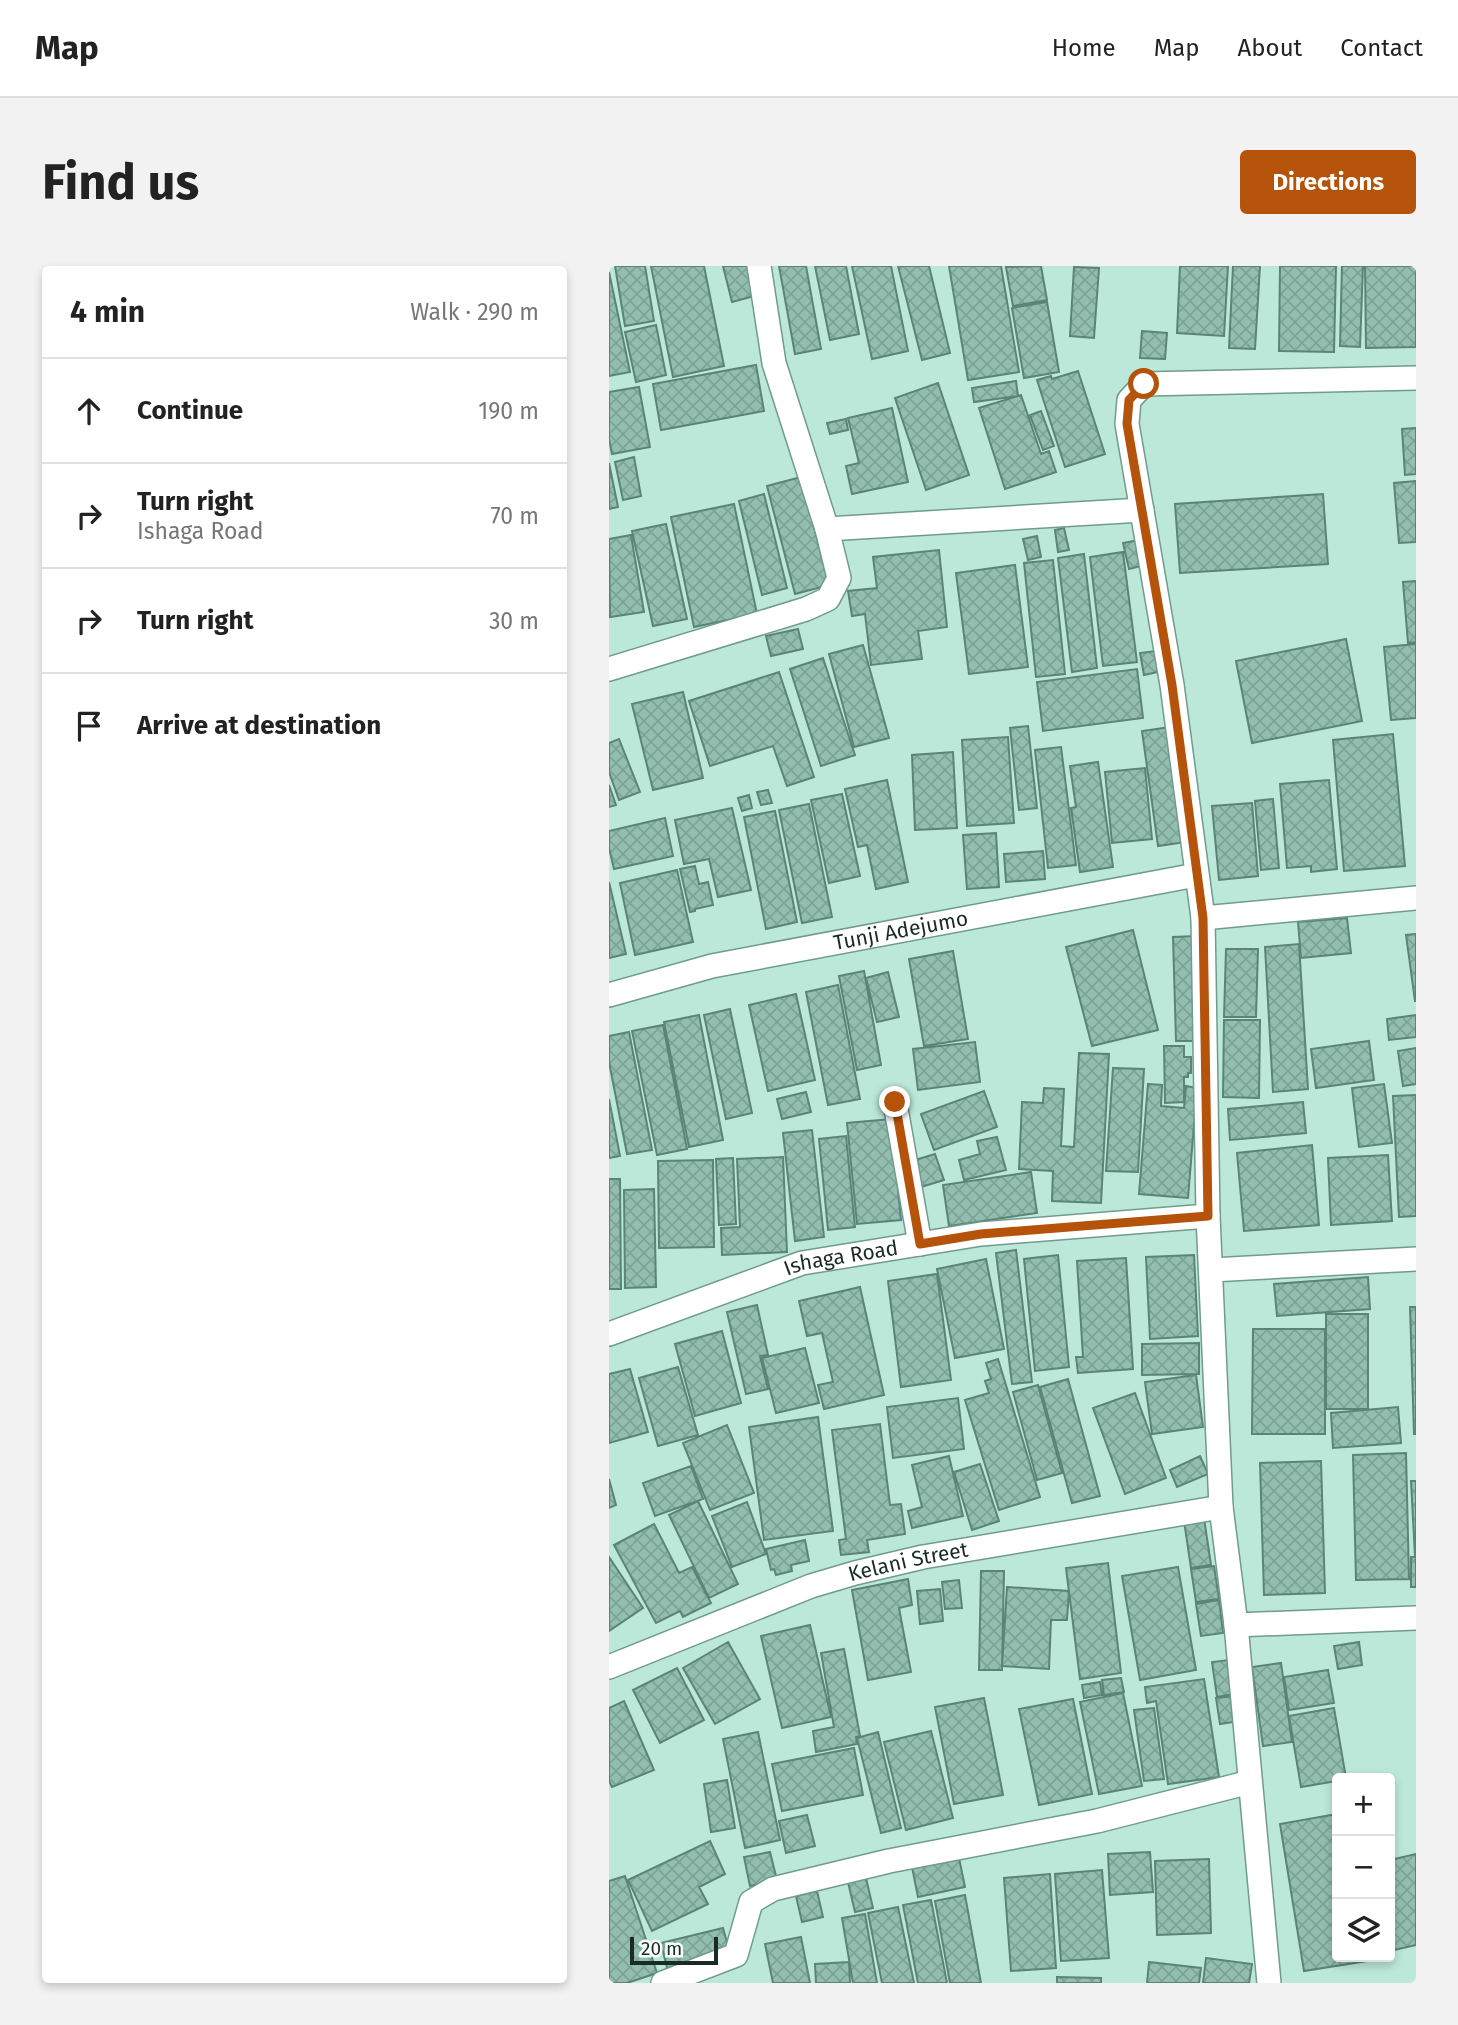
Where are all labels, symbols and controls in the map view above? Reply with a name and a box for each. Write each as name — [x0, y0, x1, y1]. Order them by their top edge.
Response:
text: Map — [35, 28, 99, 68]
text: Home — [1052, 34, 1116, 62]
text: Map — [1154, 34, 1200, 62]
text: About — [1238, 34, 1302, 62]
text: Contact — [1340, 34, 1423, 62]
button: Directions — [1240, 150, 1416, 214]
text: Find us — [42, 153, 199, 212]
text: 4 min — [70, 294, 145, 330]
text: Walk · 290 m — [410, 298, 539, 326]
route start — [1128, 368, 1159, 399]
icon: ahead — [70, 392, 108, 430]
text: Continue — [137, 395, 243, 426]
text: 190 m — [478, 397, 539, 425]
text: Turn right — [137, 486, 254, 517]
icon: right — [70, 497, 108, 535]
text: 70 m — [490, 502, 539, 530]
text: Ishaga Road — [137, 517, 263, 545]
icon: right — [70, 602, 108, 640]
text: Turn right — [137, 605, 254, 636]
text: 30 m — [489, 607, 539, 635]
icon: arrive — [70, 707, 108, 745]
text: Arrive at destination — [137, 710, 381, 741]
street label: Tunji Adejumo — [831, 905, 970, 956]
route end — [879, 1086, 910, 1117]
street label: Ishaga Road — [780, 1235, 900, 1282]
street label: Kelani Street — [845, 1537, 970, 1587]
map controls — [1332, 1773, 1395, 1962]
button: + — [1332, 1773, 1395, 1836]
button: − — [1332, 1836, 1395, 1899]
button: layers — [1332, 1899, 1395, 1962]
scale bar — [630, 1934, 717, 1966]
text: 20 m — [641, 1937, 682, 1960]

